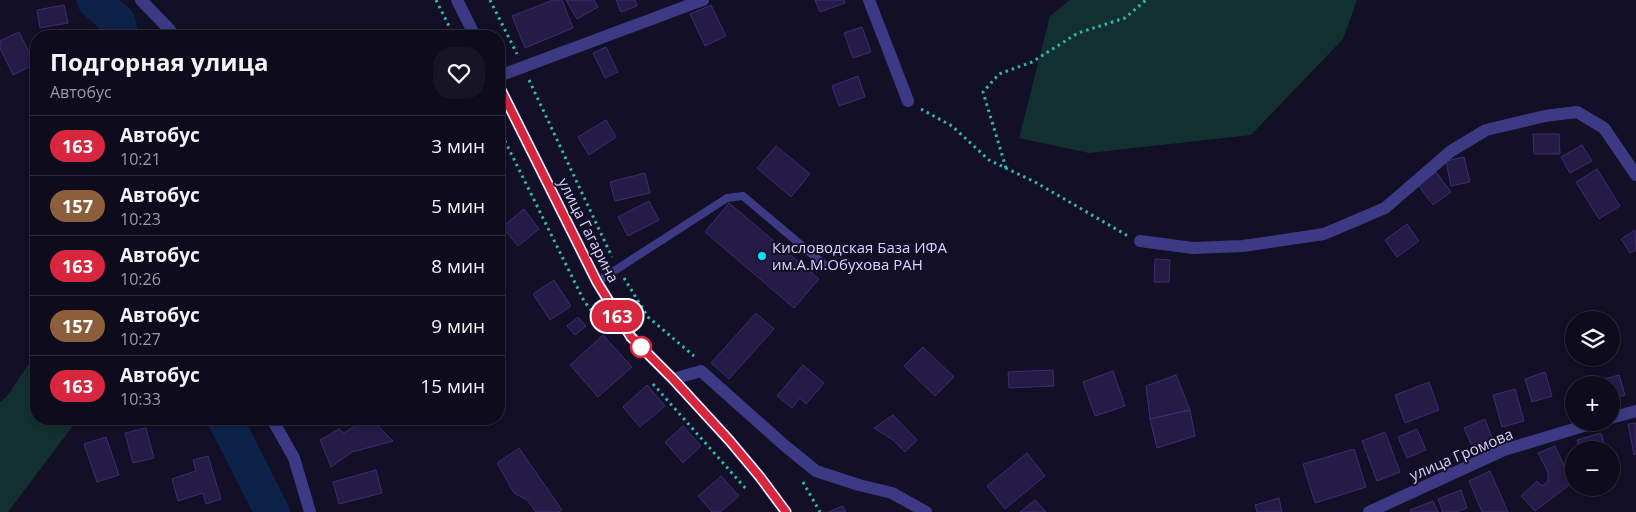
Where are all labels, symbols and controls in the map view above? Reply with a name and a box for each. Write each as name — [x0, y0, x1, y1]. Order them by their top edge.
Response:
text: Подгорная улица — [50, 45, 268, 78]
button: heart — [433, 47, 485, 99]
text: Автобус — [50, 81, 112, 103]
text: Автобус — [120, 122, 200, 148]
text: 3 мин — [431, 133, 485, 159]
text: 163 — [62, 134, 93, 158]
text: 10:21 — [120, 148, 161, 170]
street label: улица Гагарина — [554, 174, 624, 286]
text: Автобус — [120, 182, 200, 208]
text: 5 мин — [431, 193, 485, 219]
text: 157 — [62, 194, 93, 218]
text: 10:23 — [120, 208, 161, 230]
place label: Кисловодская База ИФА им.А.М.Обухова РАН — [772, 237, 948, 274]
text: Автобус — [120, 242, 200, 268]
marker: Кисловодская База ИФА им.А.М.Обухова РАН — [756, 250, 768, 262]
text: 8 мин — [431, 253, 485, 279]
text: 163 — [62, 254, 93, 278]
text: 10:26 — [120, 268, 161, 290]
line badge: 163 — [588, 300, 646, 332]
text: Автобус — [120, 302, 200, 328]
text: 163 — [602, 304, 632, 328]
map controls — [1565, 311, 1620, 496]
button: layers — [1565, 311, 1620, 366]
text: 9 мин — [431, 313, 485, 339]
text: 157 — [62, 314, 93, 338]
text: 10:27 — [120, 328, 161, 350]
unlabelled marker — [630, 336, 652, 358]
text: Автобус — [120, 362, 200, 388]
text: 15 мин — [420, 373, 485, 399]
text: 163 — [62, 374, 93, 398]
button: + — [1565, 376, 1620, 431]
text: 10:33 — [120, 388, 161, 410]
street label: улица Громова — [1406, 423, 1516, 485]
button: − — [1565, 441, 1620, 496]

